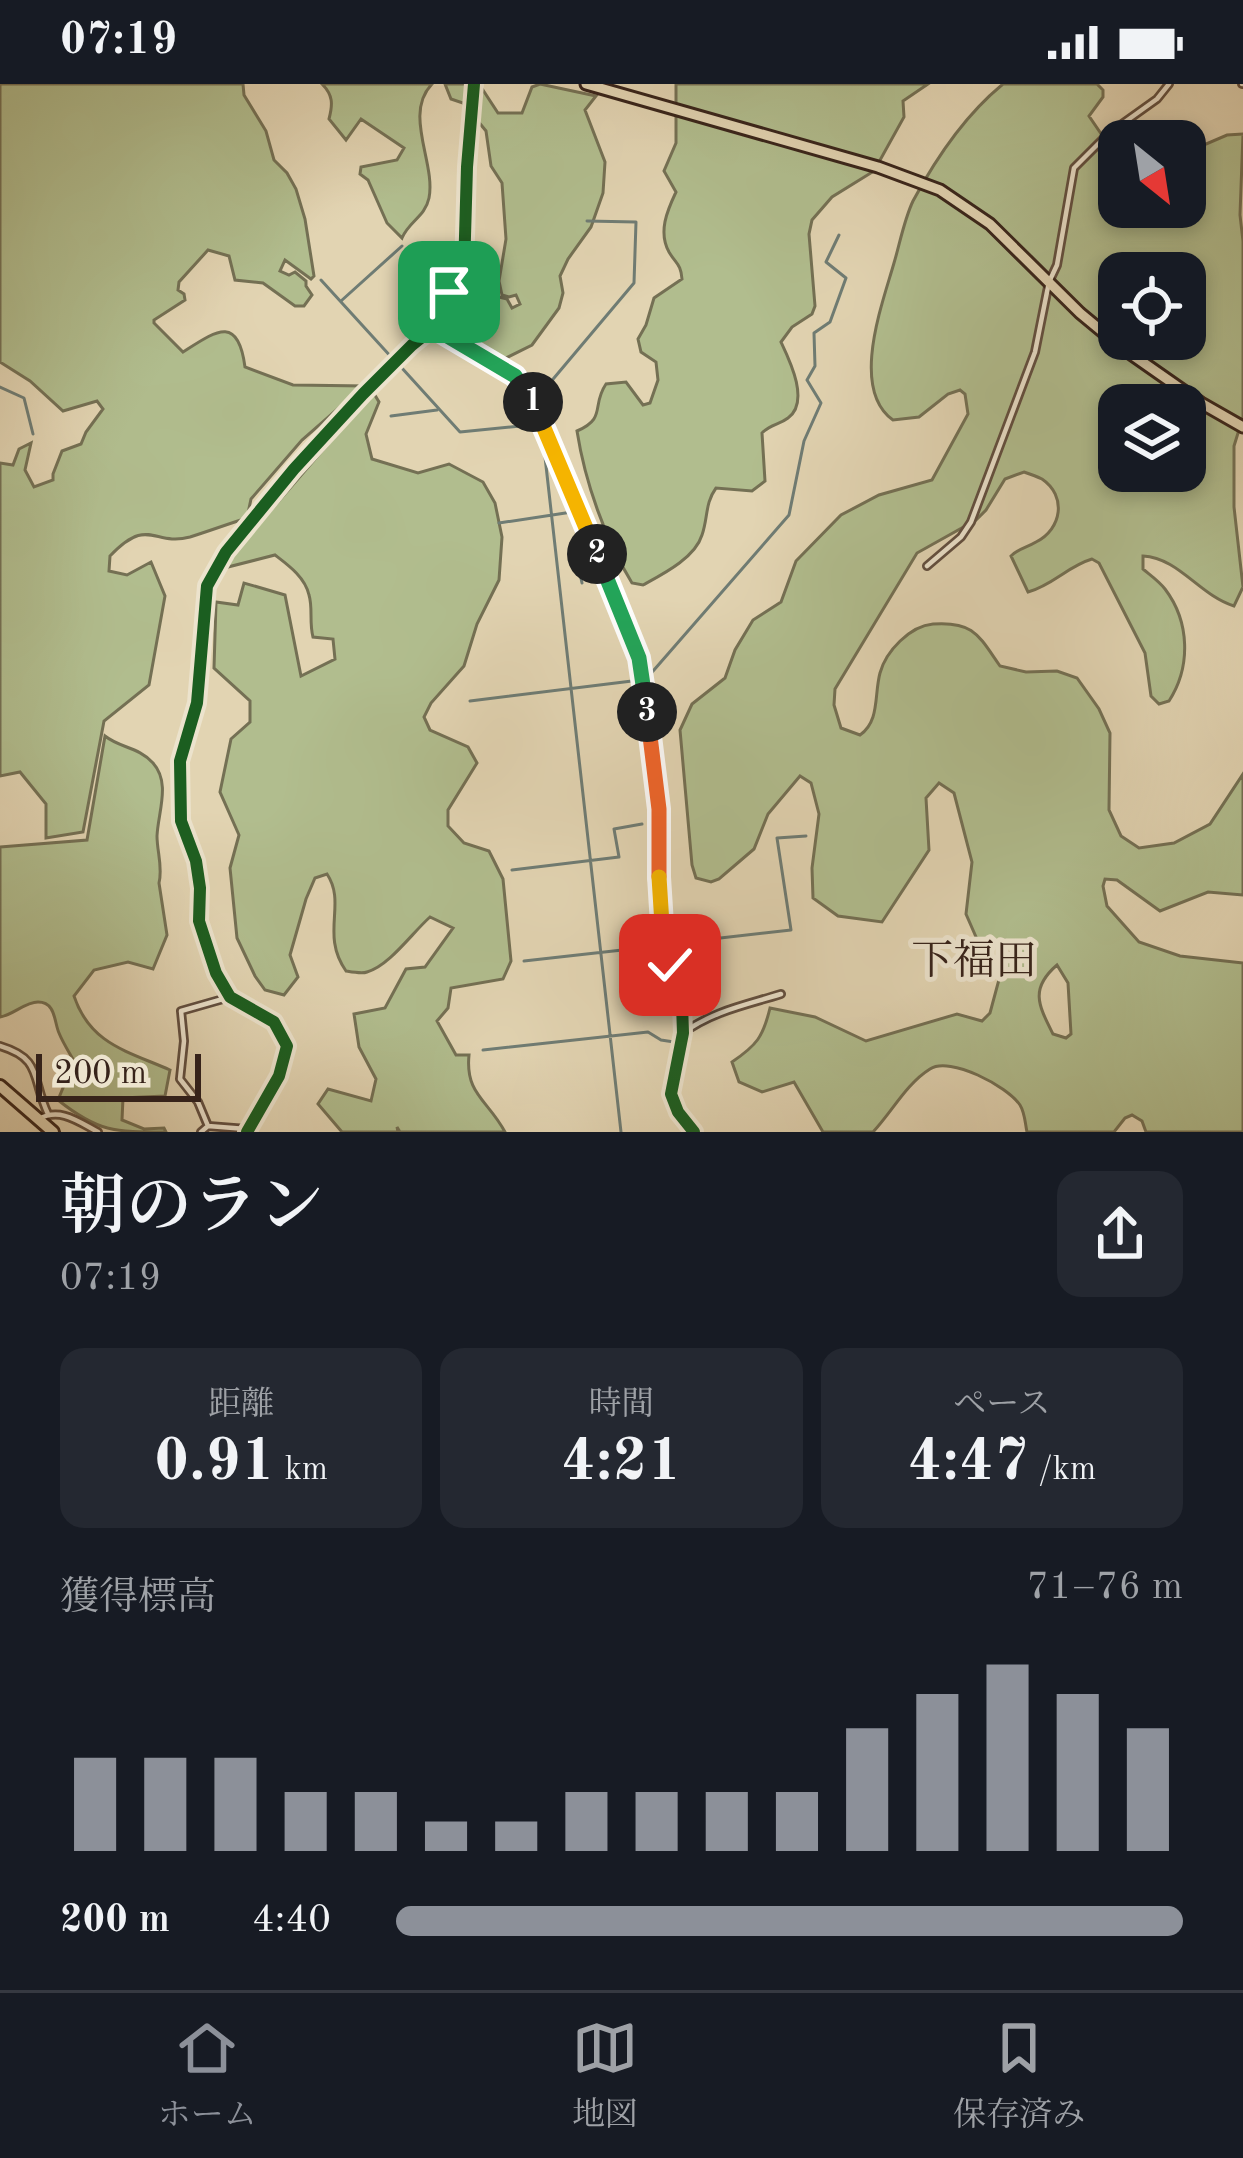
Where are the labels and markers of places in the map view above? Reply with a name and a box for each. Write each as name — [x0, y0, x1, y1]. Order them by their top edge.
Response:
pin — [398, 241, 500, 343]
pin: 1 — [503, 372, 563, 432]
pin: 2 — [567, 524, 627, 584]
pin: 3 — [617, 682, 677, 742]
pin — [619, 914, 721, 1016]

